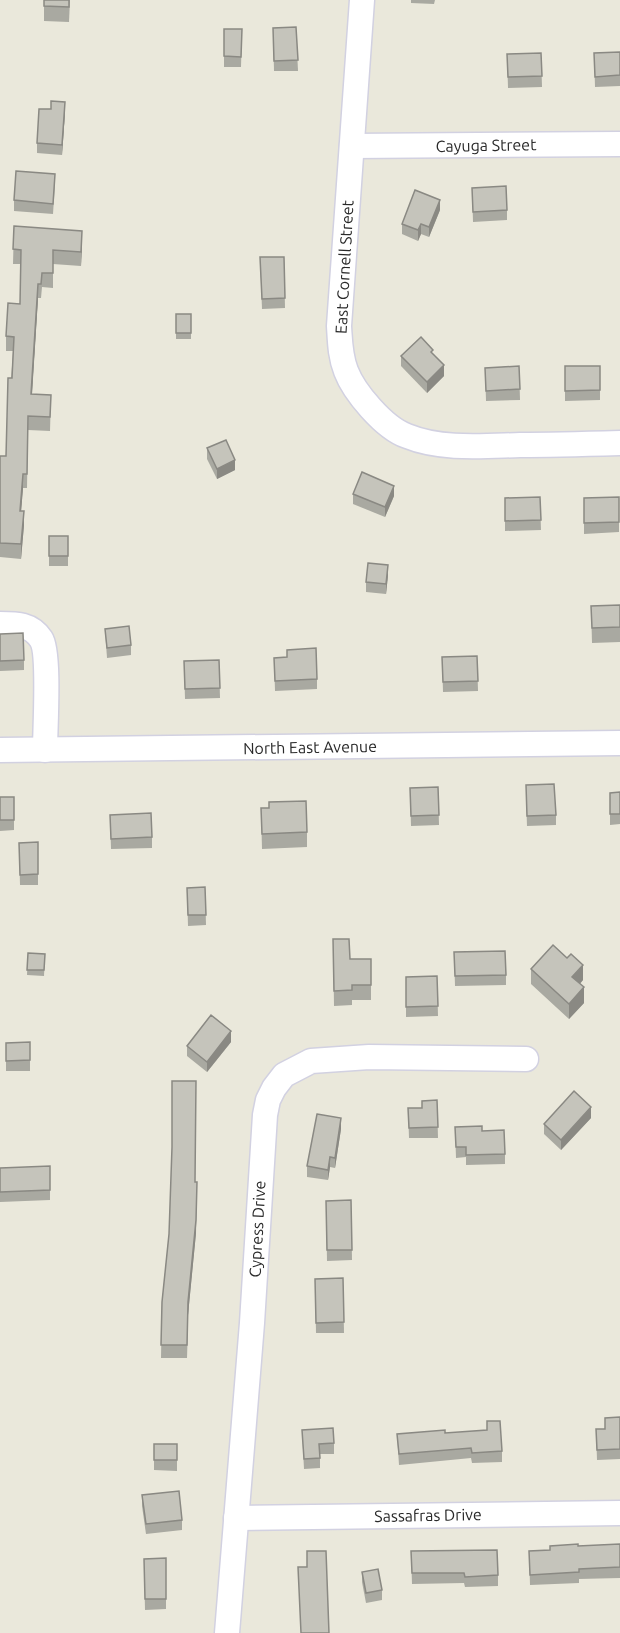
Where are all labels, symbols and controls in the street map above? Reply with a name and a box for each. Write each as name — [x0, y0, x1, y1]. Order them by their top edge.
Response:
street label: Cayuga Street — [436, 135, 537, 155]
street label: East Cornell Street — [332, 199, 357, 334]
street label: North East Avenue — [243, 737, 377, 757]
street label: Cypress Drive — [245, 1180, 269, 1278]
street label: Sassafras Drive — [374, 1505, 482, 1525]

